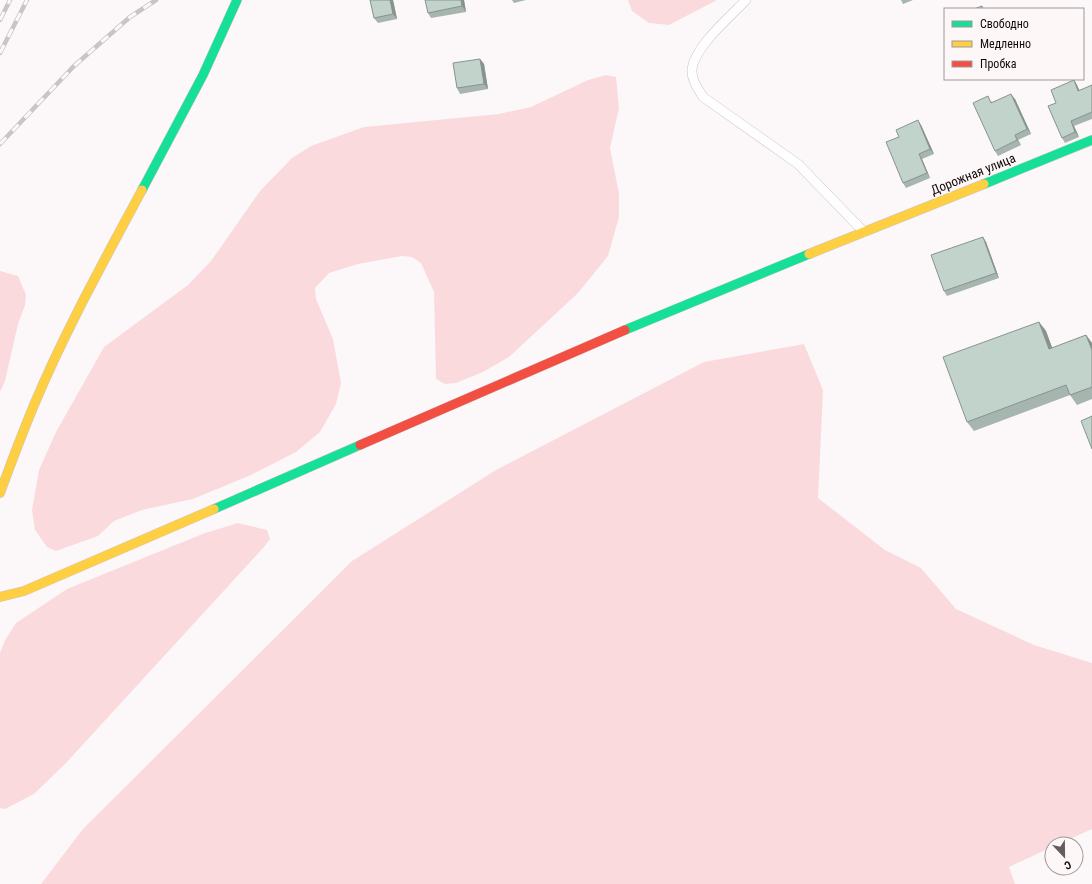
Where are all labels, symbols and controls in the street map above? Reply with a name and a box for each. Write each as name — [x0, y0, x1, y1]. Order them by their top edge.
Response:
legend — [944, 8, 1084, 80]
text: Свободно — [980, 17, 1029, 31]
text: Медленно — [980, 37, 1031, 51]
text: Пробка — [980, 57, 1017, 71]
street label: Дорожная улица — [928, 150, 1018, 198]
north arrow — [1044, 836, 1084, 876]
text: С — [1062, 858, 1073, 872]

